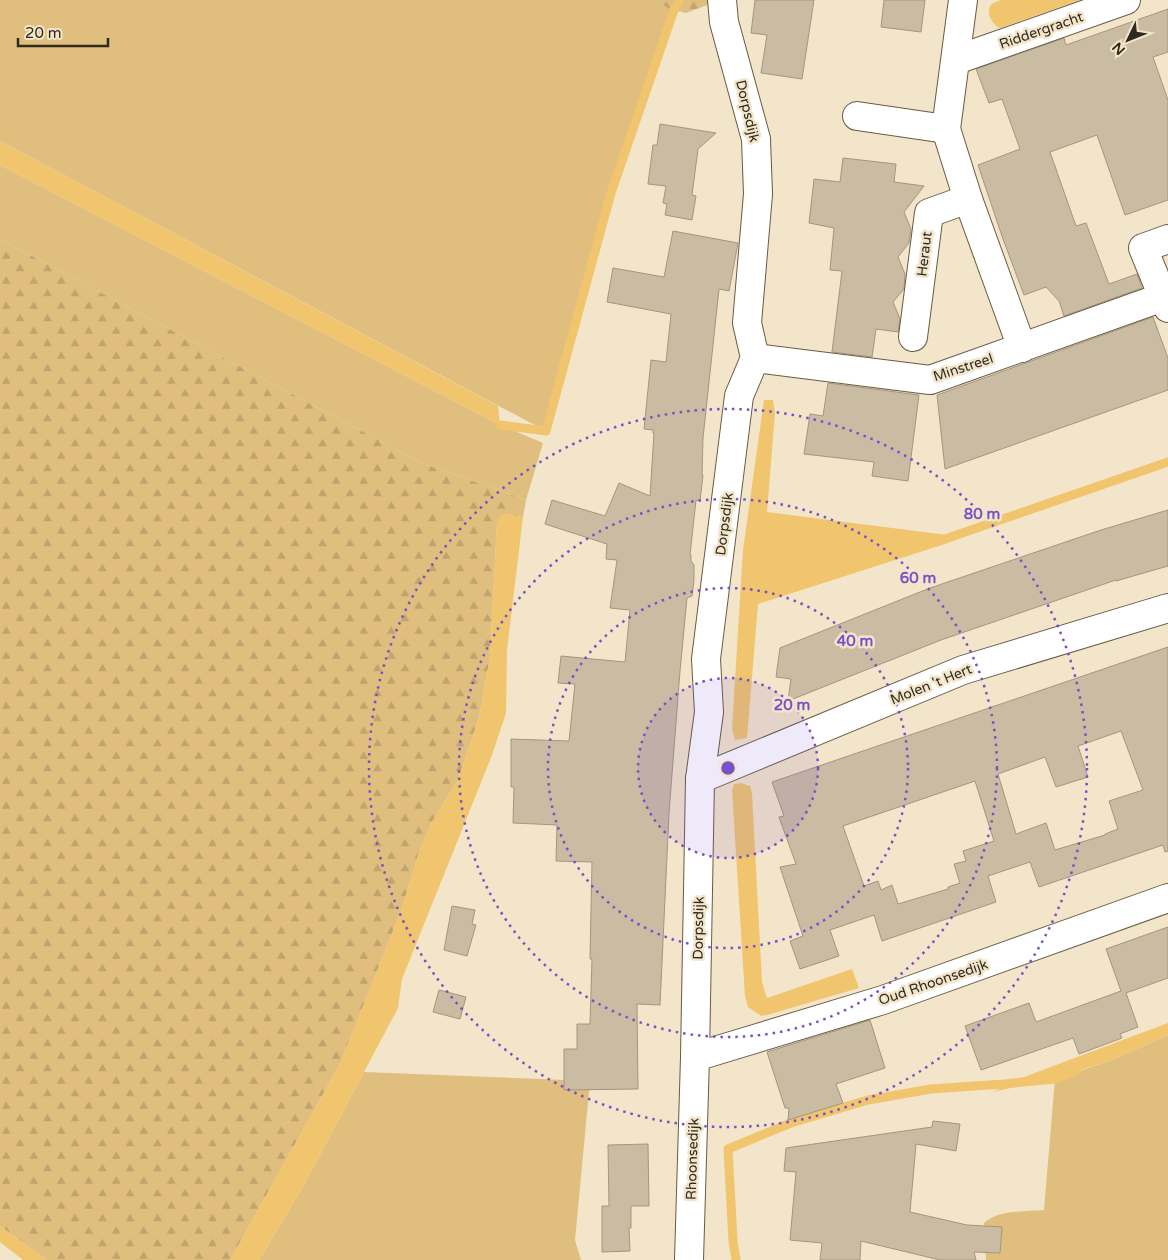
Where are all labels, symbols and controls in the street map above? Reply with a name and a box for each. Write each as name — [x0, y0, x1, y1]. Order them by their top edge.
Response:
street label: Riddergracht — [997, 8, 1086, 53]
scale bar — [18, 15, 108, 47]
north arrow — [1103, 15, 1153, 65]
text: 20 m — [25, 24, 62, 42]
text: N — [1109, 39, 1129, 58]
street label: Dorpsdijk — [732, 78, 763, 144]
street label: Heraut — [913, 230, 936, 278]
street label: Minstreel — [931, 350, 995, 385]
street label: Dorpsdijk — [712, 491, 737, 556]
text: 80 m — [964, 505, 1000, 523]
text: 60 m — [900, 569, 936, 587]
text: 40 m — [837, 632, 873, 650]
street label: Molen 't Hert — [888, 660, 975, 709]
text: 20 m — [774, 696, 810, 714]
centre of rings — [719, 759, 737, 777]
street label: Dorpsdijk — [689, 896, 708, 960]
street label: Oud Rhoonsedijk — [876, 956, 990, 1009]
street label: Rhoonsedijk — [683, 1117, 702, 1200]

